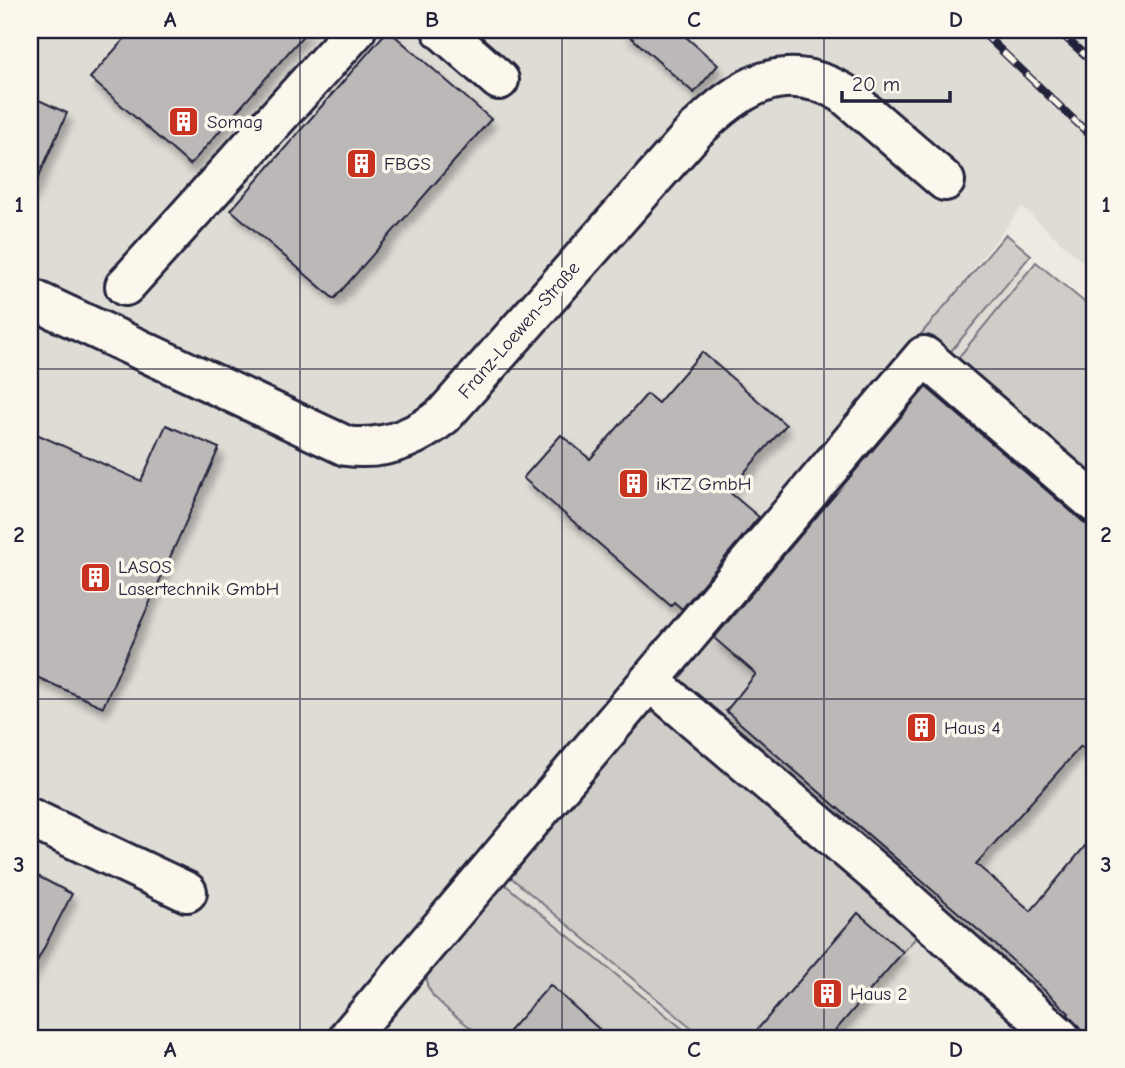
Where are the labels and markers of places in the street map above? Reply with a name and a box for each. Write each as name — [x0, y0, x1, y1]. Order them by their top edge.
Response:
building icon: Somag — [167, 105, 201, 139]
place label: Somag — [207, 111, 263, 133]
building icon: FBGS — [344, 147, 378, 181]
place label: FBGS — [384, 153, 431, 175]
building icon: iKTZ GmbH — [616, 467, 650, 501]
place label: iKTZ GmbH — [656, 473, 752, 495]
place label: LASOS Lasertechnik GmbH — [118, 556, 279, 600]
building icon: LASOS Lasertechnik GmbH — [78, 561, 112, 595]
building icon: Haus 4 — [904, 711, 938, 745]
place label: Haus 4 — [944, 717, 1001, 739]
building icon: Haus 2 — [810, 977, 844, 1011]
place label: Haus 2 — [850, 983, 907, 1005]

